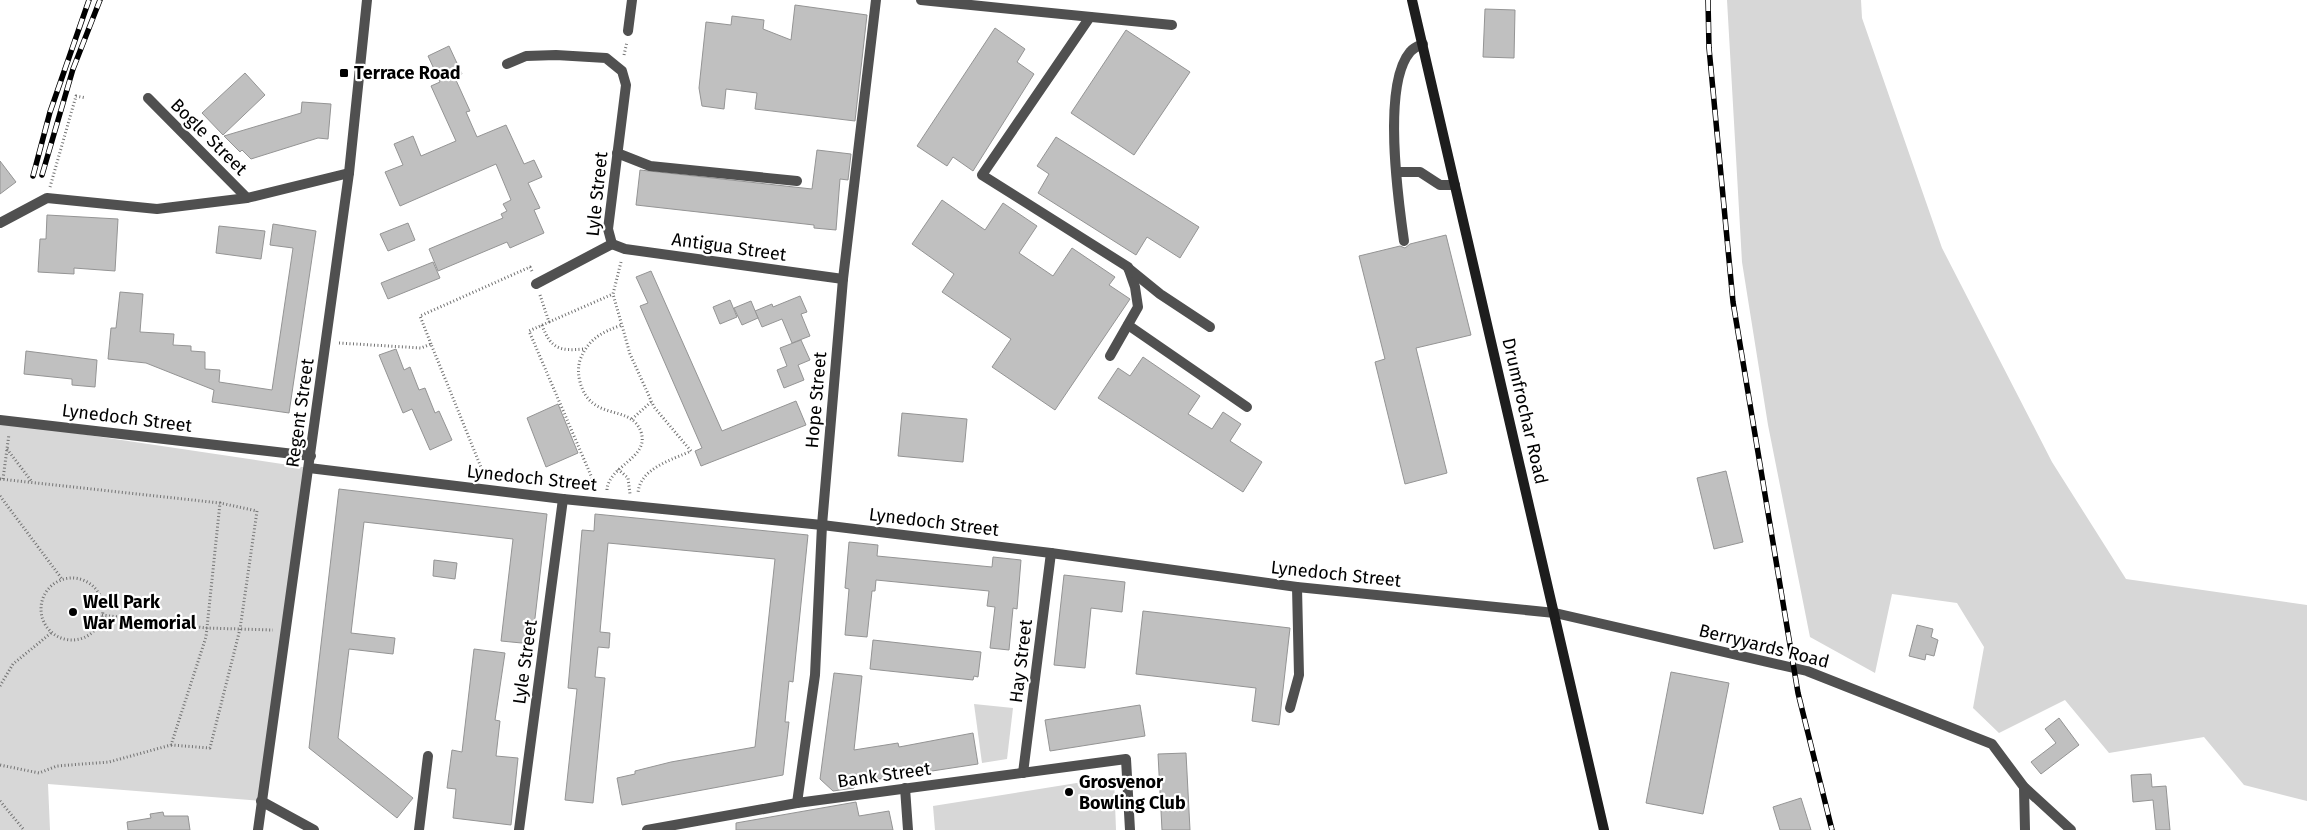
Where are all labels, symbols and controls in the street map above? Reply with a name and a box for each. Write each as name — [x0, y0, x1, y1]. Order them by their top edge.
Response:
place label: Terrace Road — [354, 62, 461, 84]
marker: Terrace Road — [338, 67, 350, 79]
street label: Bogle Street — [166, 94, 252, 180]
street label: Lyle Street — [582, 150, 612, 238]
street label: Antigua Street — [670, 228, 788, 266]
street label: Drumfrochar Road — [1497, 336, 1553, 486]
street label: Hope Street — [801, 350, 831, 449]
street label: Regent Street — [281, 357, 319, 469]
street label: Lynedoch Street — [61, 399, 194, 437]
street label: Lynedoch Street — [466, 460, 599, 496]
street label: Lynedoch Street — [868, 503, 1001, 541]
street label: Lynedoch Street — [1270, 556, 1403, 592]
place label: Well Park War Memorial — [83, 591, 197, 634]
marker: Well Park War Memorial — [67, 606, 79, 618]
street label: Hay Street — [1005, 617, 1037, 704]
street label: Lyle Street — [508, 618, 542, 706]
street label: Berryyards Road — [1696, 619, 1832, 673]
street label: Bank Street — [836, 757, 933, 792]
place label: Grosvenor Bowling Club — [1079, 771, 1186, 814]
marker: Grosvenor Bowling Club — [1063, 786, 1075, 798]

